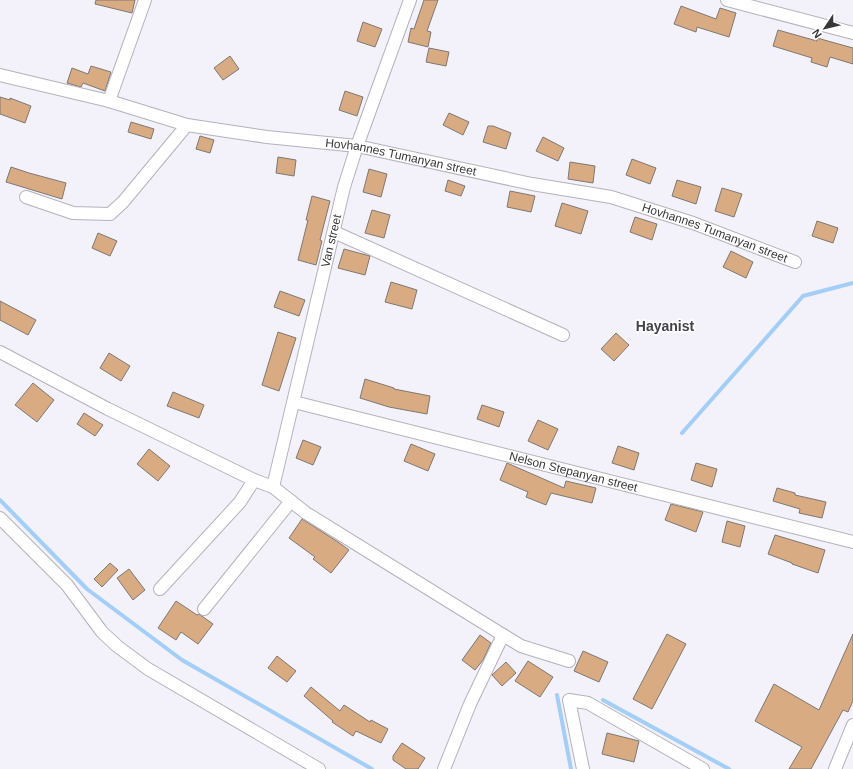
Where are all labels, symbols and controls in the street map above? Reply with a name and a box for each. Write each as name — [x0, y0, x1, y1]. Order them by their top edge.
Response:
north arrow — [805, 8, 845, 48]
text: N — [810, 27, 824, 40]
street label: Hovhannes Tumanyan street — [325, 136, 478, 179]
street label: Hovhannes Tumanyan street — [640, 200, 790, 266]
street label: Van street — [318, 212, 344, 269]
district label: Hayanist — [636, 318, 695, 334]
street label: Nelson Stepanyan street — [508, 449, 640, 495]

